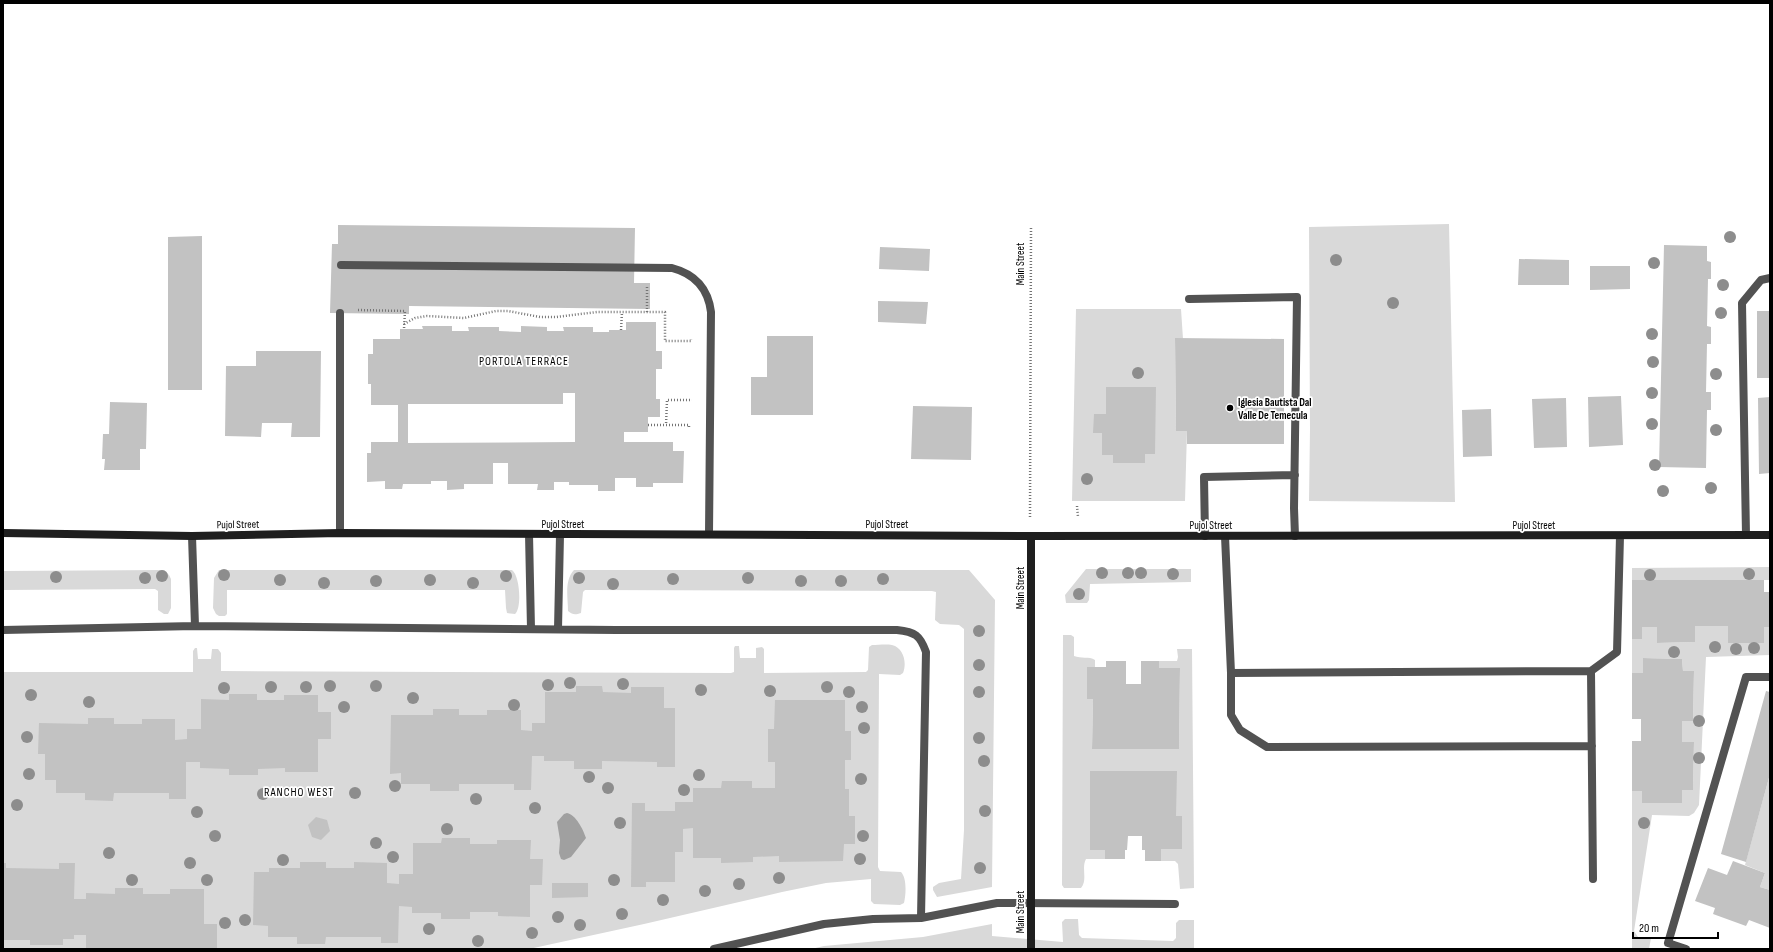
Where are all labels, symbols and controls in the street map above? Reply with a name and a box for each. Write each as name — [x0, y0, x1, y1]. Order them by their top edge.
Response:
street label: Main Street — [1014, 242, 1027, 285]
district label: PORTOLA TERRACE — [479, 354, 569, 369]
place label: Iglesia Bautista Dal Valle De Temecula — [1238, 396, 1312, 422]
marker: Iglesia Bautista Dal Valle De Temecula — [1225, 403, 1235, 413]
street label: Pujol Street — [217, 518, 260, 531]
street label: Pujol Street — [542, 518, 585, 531]
street label: Pujol Street — [866, 518, 909, 531]
street label: Pujol Street — [1190, 519, 1233, 532]
street label: Pujol Street — [1513, 519, 1556, 532]
street label: Main Street — [1014, 566, 1027, 609]
district label: RANCHO WEST — [264, 785, 334, 800]
street label: Main Street — [1014, 890, 1027, 933]
scale bar — [1633, 914, 1718, 940]
text: 20 m — [1639, 921, 1659, 936]

